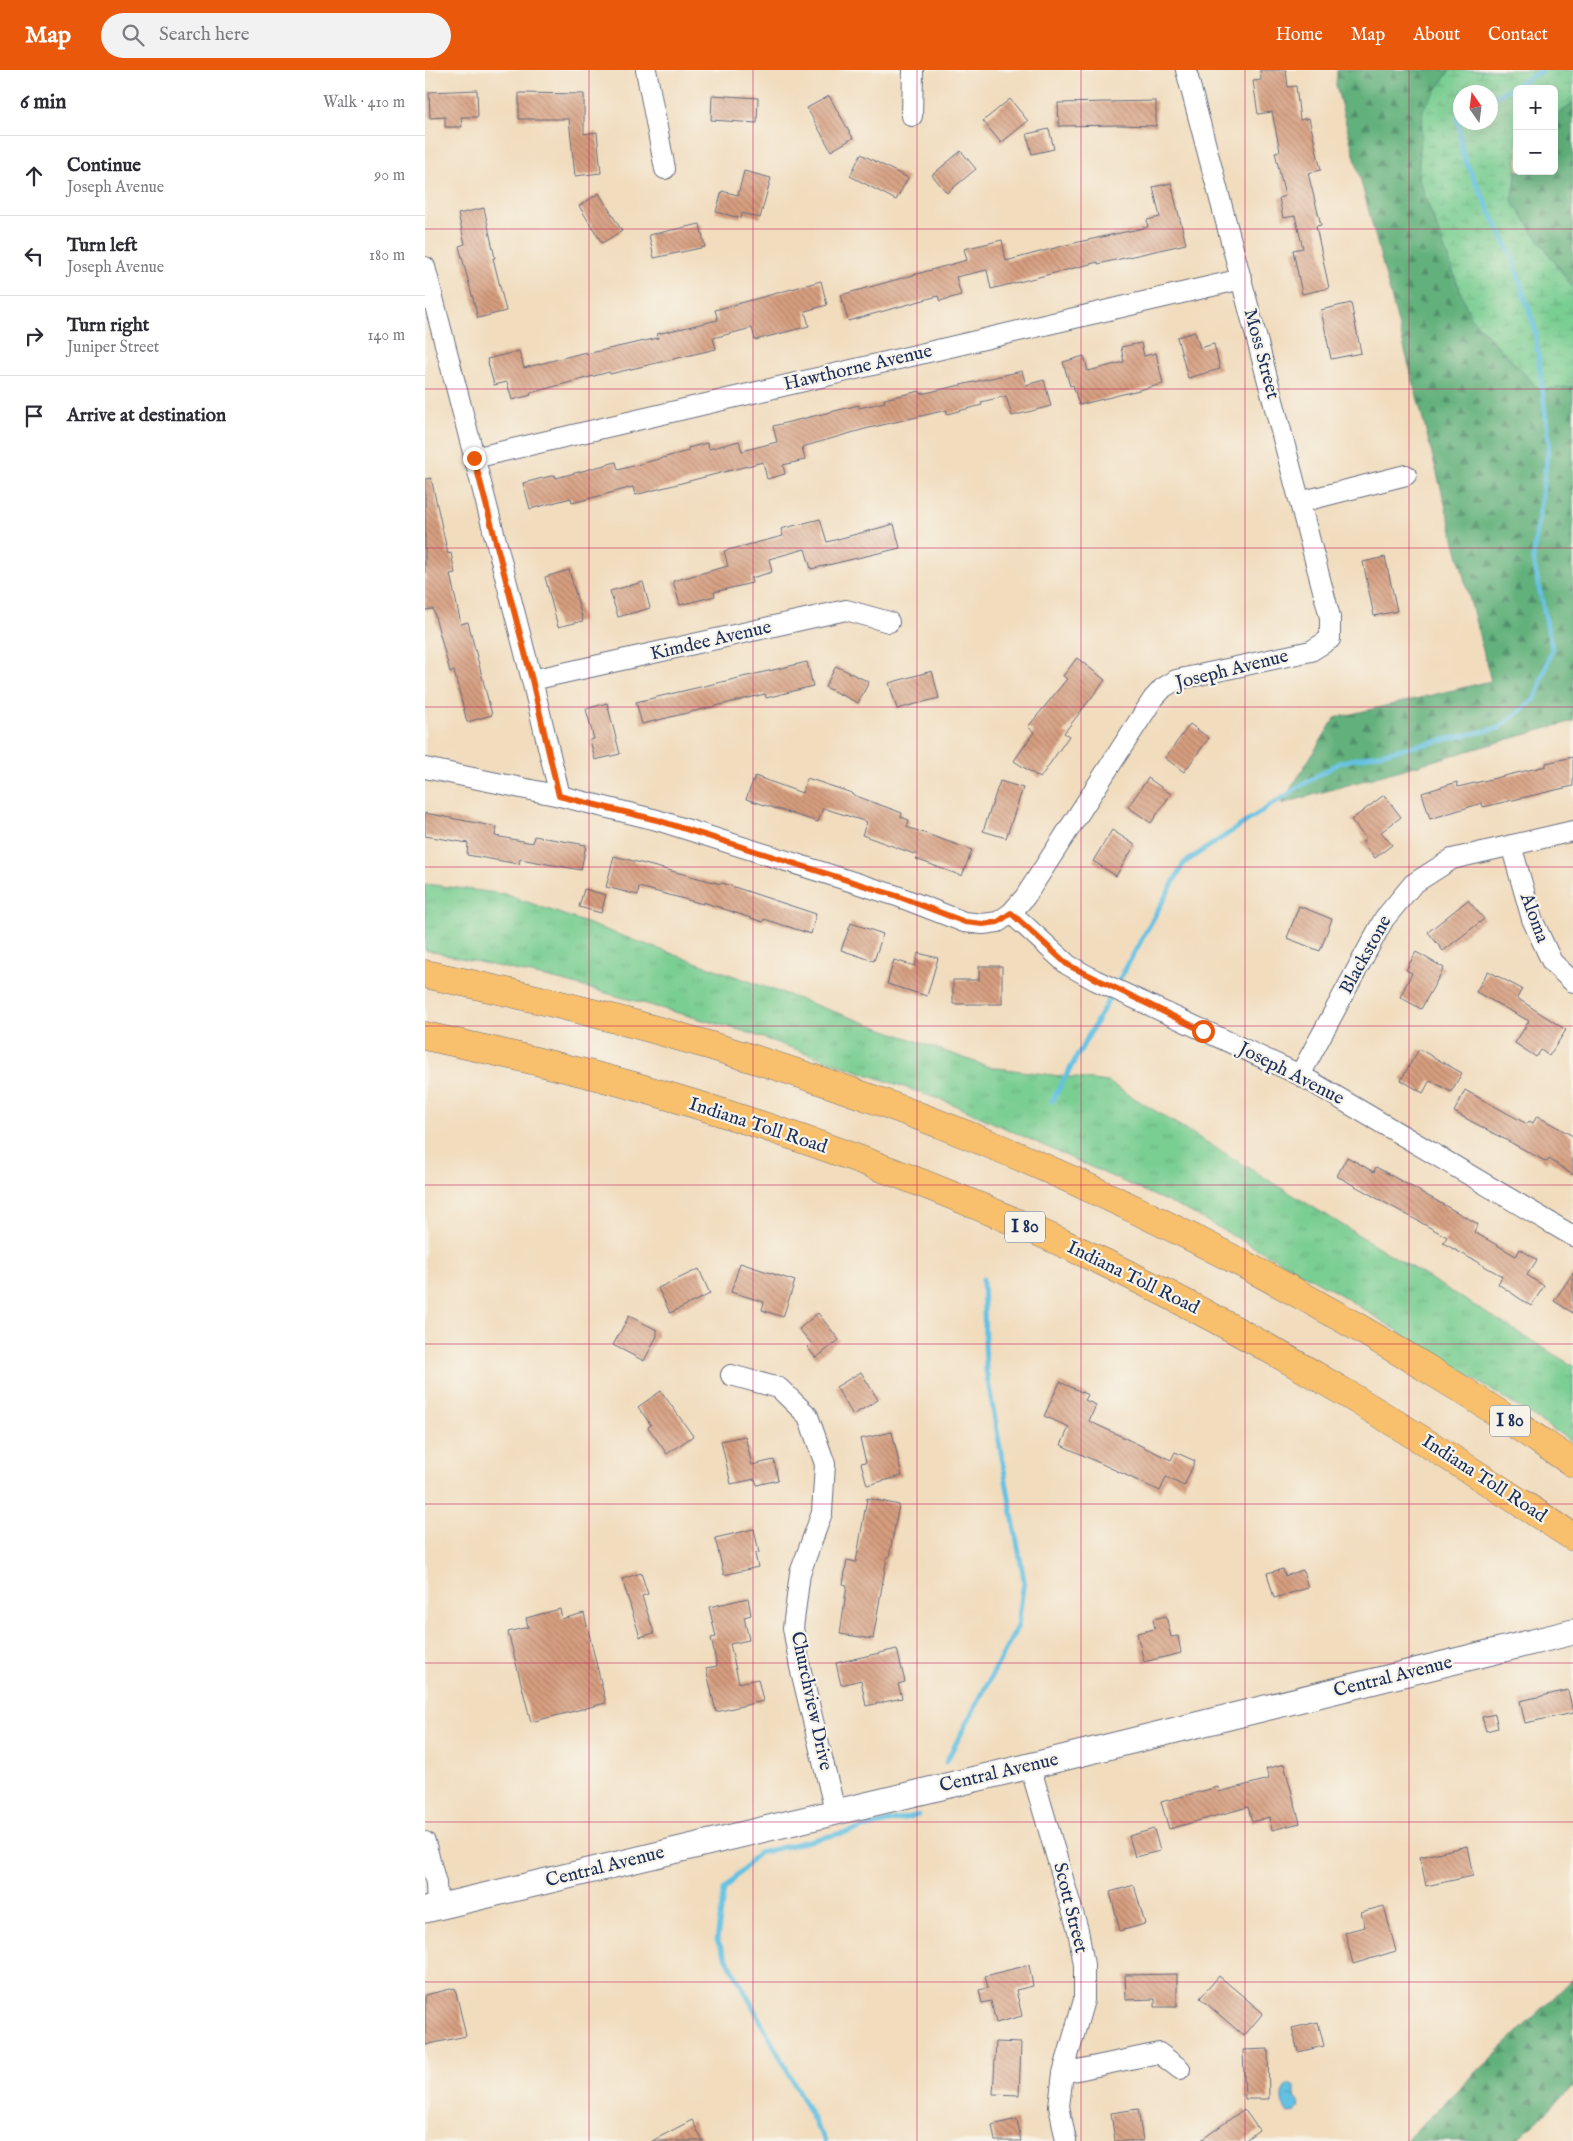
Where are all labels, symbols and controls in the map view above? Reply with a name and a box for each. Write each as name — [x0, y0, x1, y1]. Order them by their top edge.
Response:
search box — [101, 13, 451, 58]
text: Map — [25, 20, 71, 51]
icon: search — [119, 21, 147, 49]
text: Search here — [159, 23, 250, 47]
text: Home — [1276, 24, 1323, 47]
text: Map — [1351, 24, 1385, 47]
text: About — [1413, 24, 1460, 47]
text: Contact — [1488, 24, 1548, 47]
north arrow — [1453, 85, 1498, 130]
map controls — [1513, 85, 1558, 175]
button: + — [1513, 85, 1558, 130]
text: 6 min — [20, 89, 66, 116]
text: Walk · 410 m — [323, 93, 405, 113]
button: − — [1513, 130, 1558, 175]
text: Continue — [67, 154, 141, 178]
icon: ahead — [20, 162, 48, 190]
text: 90 m — [374, 166, 405, 186]
text: Joseph Avenue — [67, 178, 164, 198]
text: Turn left — [67, 234, 138, 258]
icon: left — [20, 242, 48, 270]
text: 180 m — [369, 246, 405, 266]
text: Joseph Avenue — [67, 258, 164, 278]
street label: Moss Street — [1237, 306, 1285, 402]
text: Turn right — [67, 314, 149, 338]
icon: right — [20, 322, 48, 350]
text: 140 m — [367, 326, 405, 346]
text: Juniper Street — [67, 338, 159, 358]
street label: Hawthorne Avenue — [781, 339, 935, 397]
icon: arrive — [20, 402, 48, 430]
text: Arrive at destination — [67, 404, 226, 428]
route end — [463, 447, 486, 470]
street label: Kimdee Avenue — [648, 615, 774, 667]
street label: Joseph Avenue — [1171, 644, 1291, 696]
street label: Aloma — [1514, 889, 1554, 947]
street label: Blackstone — [1335, 911, 1398, 999]
route start — [1192, 1020, 1215, 1043]
street label: Joseph Avenue — [1232, 1036, 1348, 1111]
street label: Indiana Toll Road — [686, 1092, 831, 1160]
road number: I 80 — [1005, 1212, 1045, 1242]
street label: Indiana Toll Road — [1063, 1236, 1204, 1321]
road number: I 80 — [1490, 1405, 1530, 1436]
street label: Indiana Toll Road — [1417, 1430, 1552, 1529]
street label: Churchview Drive — [785, 1629, 837, 1773]
street label: Central Avenue — [1331, 1651, 1455, 1703]
street label: Central Avenue — [937, 1748, 1061, 1798]
street label: Central Avenue — [543, 1841, 667, 1893]
street label: Scott Street — [1047, 1860, 1093, 1956]

